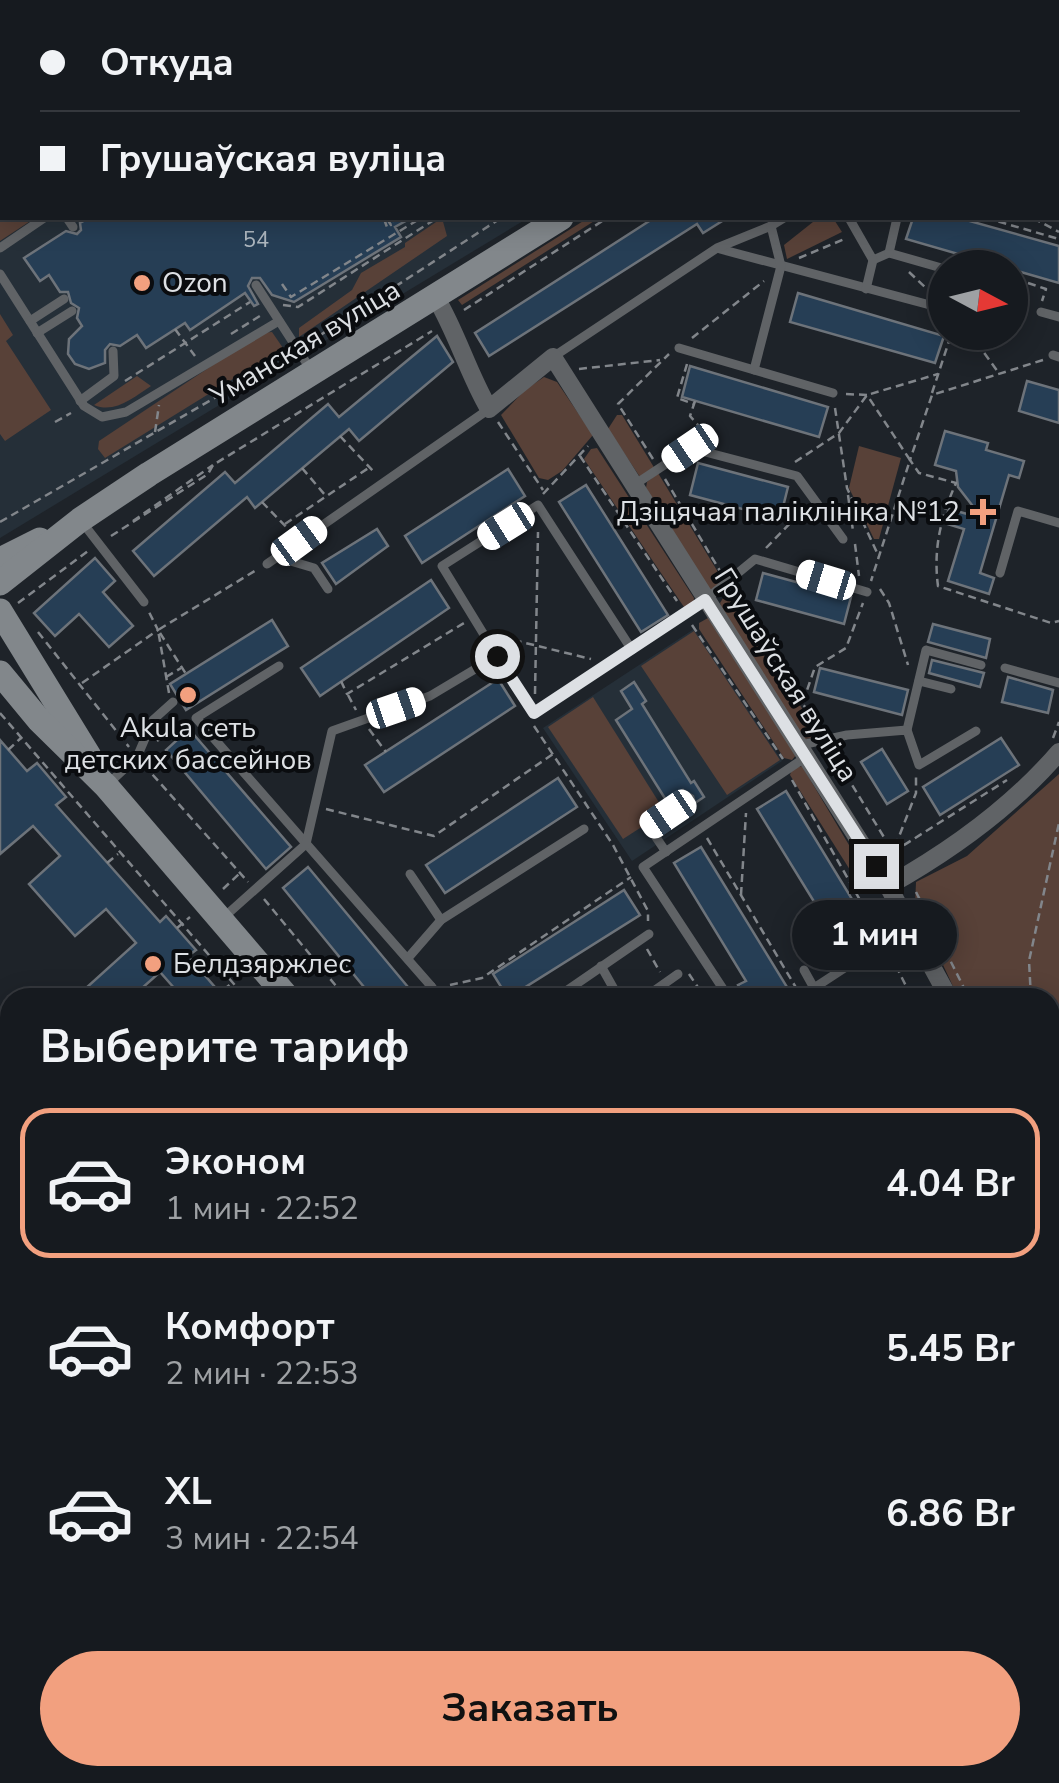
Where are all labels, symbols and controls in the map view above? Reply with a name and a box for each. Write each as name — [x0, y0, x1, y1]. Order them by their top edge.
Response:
text: Откуда — [100, 37, 234, 88]
text: Грушаўская вуліца — [100, 133, 446, 184]
house number: 54 — [243, 225, 269, 255]
north arrow — [928, 250, 1028, 350]
map controls — [928, 250, 1028, 350]
place label: Ozon — [162, 264, 228, 302]
street label: Уманская вуліца — [202, 271, 407, 415]
marker: Ozon — [131, 272, 153, 294]
car — [657, 419, 723, 477]
place label: Дзіцячая паліклініка №12 — [617, 493, 960, 531]
car — [473, 497, 539, 555]
marker: Дзіцячая паліклініка №12 — [970, 499, 996, 525]
car — [266, 511, 332, 571]
car — [793, 557, 859, 603]
street label: Грушаўская вуліца — [705, 561, 867, 789]
route start — [475, 634, 520, 679]
marker: Akula сеть детских бассейнов — [177, 684, 199, 706]
car — [363, 684, 429, 732]
place label: Akula сеть детских бассейнов — [64, 709, 312, 779]
car — [635, 785, 701, 843]
route end — [854, 844, 899, 889]
callout: 1 мин — [794, 901, 958, 971]
text: 1 мин — [830, 913, 919, 956]
place label: Белдзяржлес — [173, 945, 351, 983]
marker: Белдзяржлес — [142, 953, 164, 975]
text: Выберите тариф — [40, 1017, 410, 1078]
text: Эконом — [165, 1136, 306, 1187]
icon: car — [45, 1138, 135, 1228]
text: 4.04 Br — [886, 1158, 1015, 1209]
text: 1 мин · 22:52 — [165, 1187, 359, 1230]
text: Комфорт — [165, 1301, 334, 1352]
icon: car — [45, 1303, 135, 1393]
text: 5.45 Br — [886, 1323, 1015, 1374]
text: 2 мин · 22:53 — [165, 1352, 359, 1395]
text: XL — [165, 1466, 212, 1517]
icon: car — [45, 1468, 135, 1558]
text: 6.86 Br — [886, 1488, 1015, 1539]
text: 3 мин · 22:54 — [165, 1517, 359, 1560]
button: Заказать — [40, 1651, 1020, 1766]

